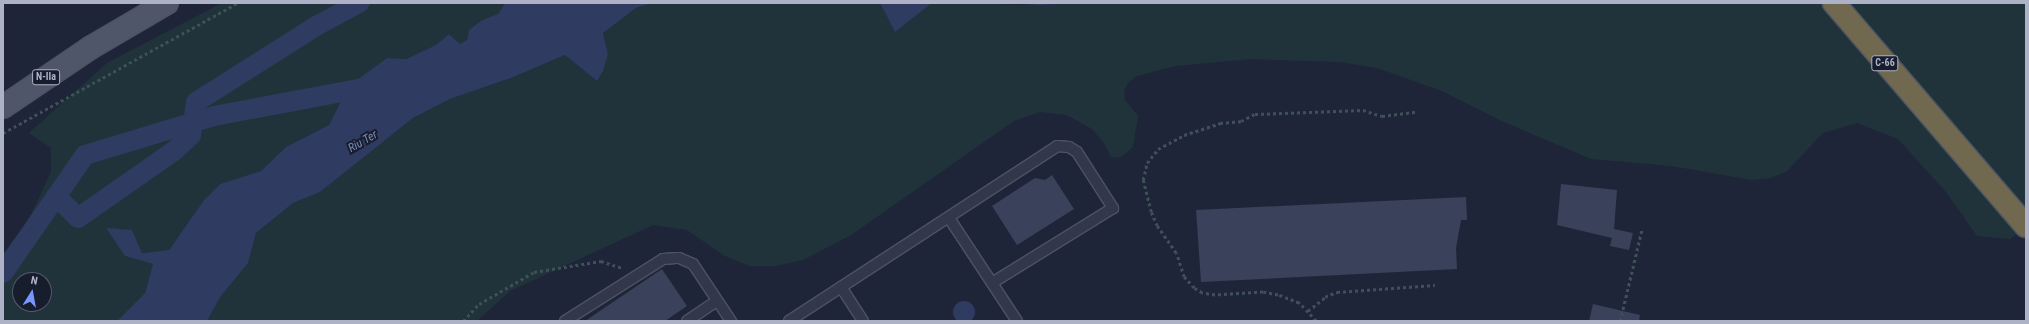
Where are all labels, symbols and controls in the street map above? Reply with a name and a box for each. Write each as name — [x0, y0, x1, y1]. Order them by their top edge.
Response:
road number: C-66 — [1871, 55, 1899, 71]
road number: N-IIa — [32, 69, 60, 85]
water label: Riu Ter — [346, 128, 380, 156]
north arrow — [12, 272, 52, 312]
text: N — [30, 274, 39, 288]

